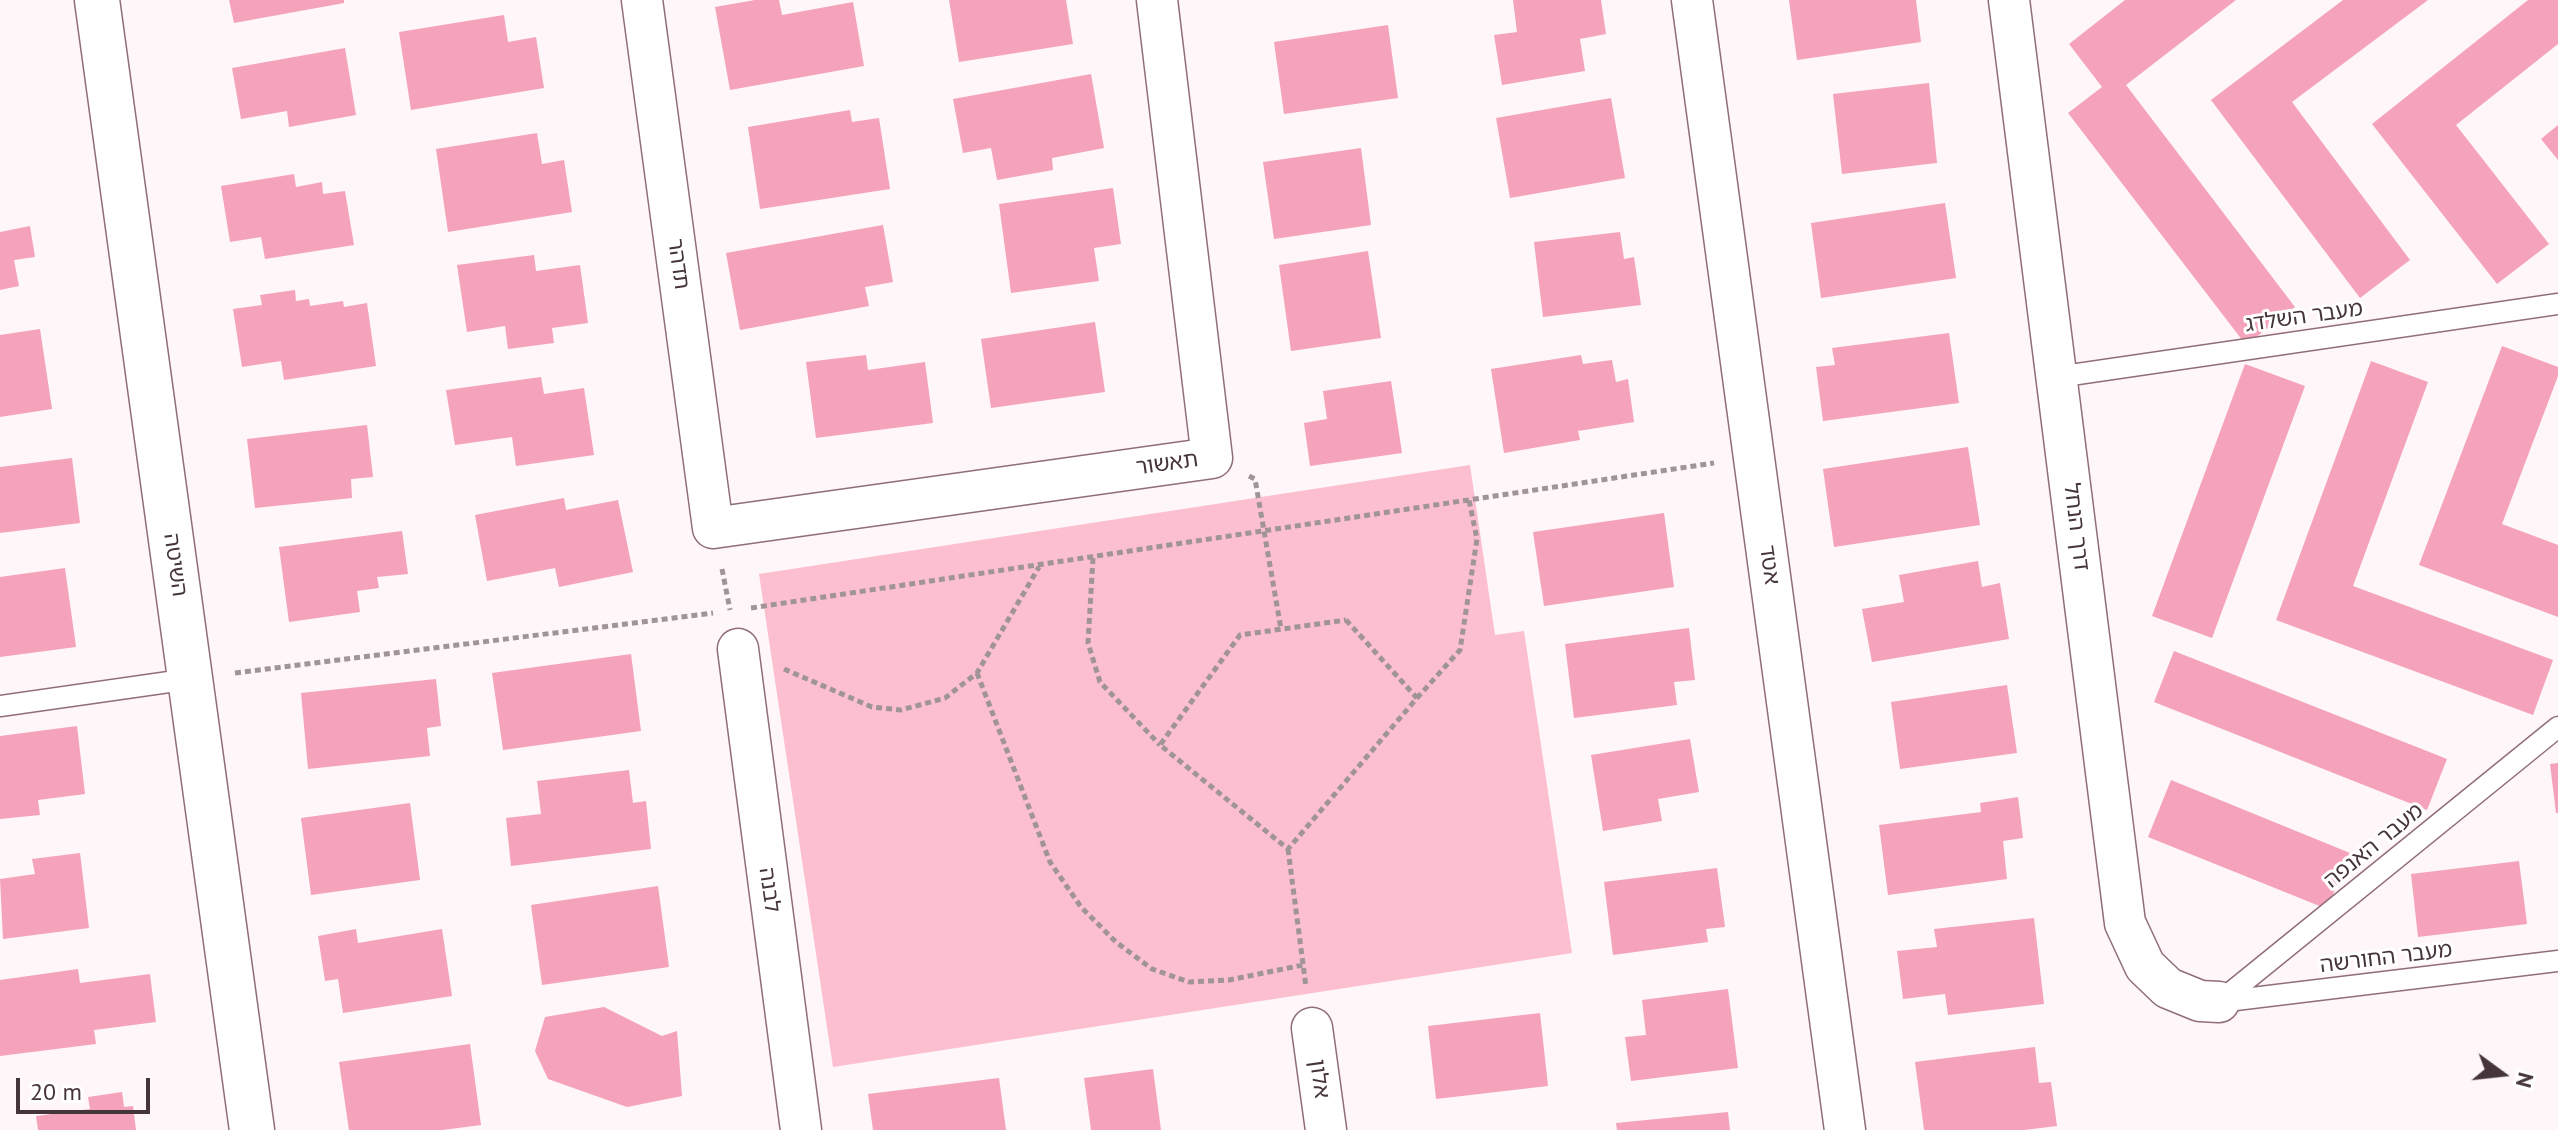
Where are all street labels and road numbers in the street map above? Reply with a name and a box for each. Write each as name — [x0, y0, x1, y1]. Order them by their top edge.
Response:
street label: תדהר — [661, 237, 695, 291]
street label: מעבר השלדג — [2244, 296, 2364, 338]
street label: תאשור — [1134, 447, 1200, 481]
street label: דרך הנחל — [2058, 482, 2094, 572]
street label: השיטה — [157, 532, 193, 598]
street label: אטד — [1753, 544, 1785, 586]
street label: מעבר האנפה — [2319, 798, 2429, 894]
street label: לבנה — [753, 866, 785, 914]
street label: מעבר החורשה — [2318, 937, 2454, 979]
street label: אלון — [1303, 1058, 1335, 1100]

